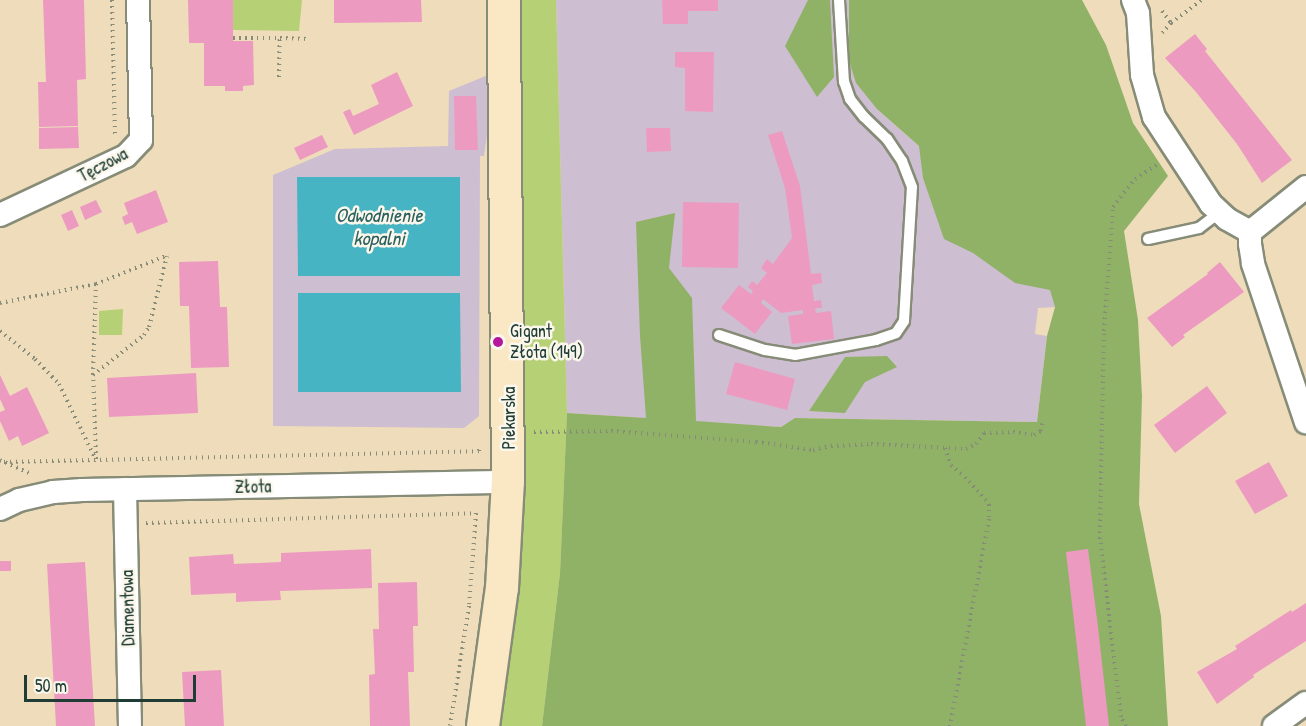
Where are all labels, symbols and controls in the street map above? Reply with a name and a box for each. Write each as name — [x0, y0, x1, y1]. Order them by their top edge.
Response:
street label: Tęczowa — [75, 143, 131, 187]
water label: Odwodnienie kopalni — [336, 203, 422, 250]
place label: Gigant Złota (149) — [510, 321, 583, 364]
marker: Gigant Złota (149) — [491, 335, 505, 349]
street label: Piekarska — [498, 387, 520, 449]
street label: Złota — [235, 476, 271, 498]
street label: Diamentowa — [117, 570, 139, 646]
scale bar — [27, 663, 200, 701]
text: 50 m — [35, 673, 67, 698]

